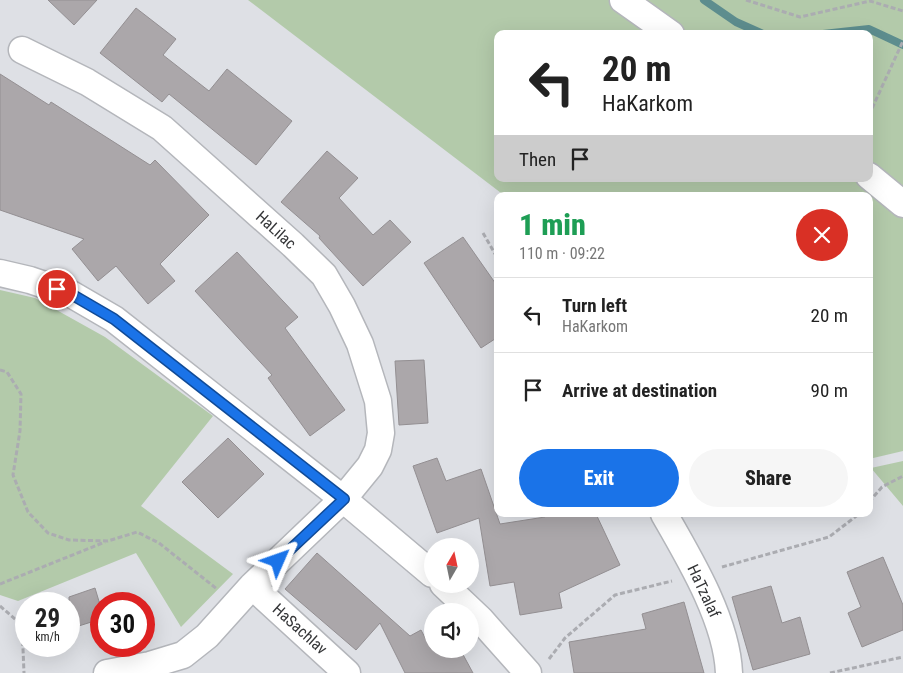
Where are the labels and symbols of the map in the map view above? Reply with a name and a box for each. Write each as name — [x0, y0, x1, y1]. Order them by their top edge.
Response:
street label: HaLilac — [252, 207, 300, 253]
pin — [36, 268, 78, 310]
position arrow — [251, 534, 303, 586]
north arrow — [424, 538, 479, 592]
street label: HaTzalaf — [683, 561, 725, 621]
speed limit sign: 30 — [90, 592, 155, 657]
street label: HaSachlav — [269, 600, 331, 658]

